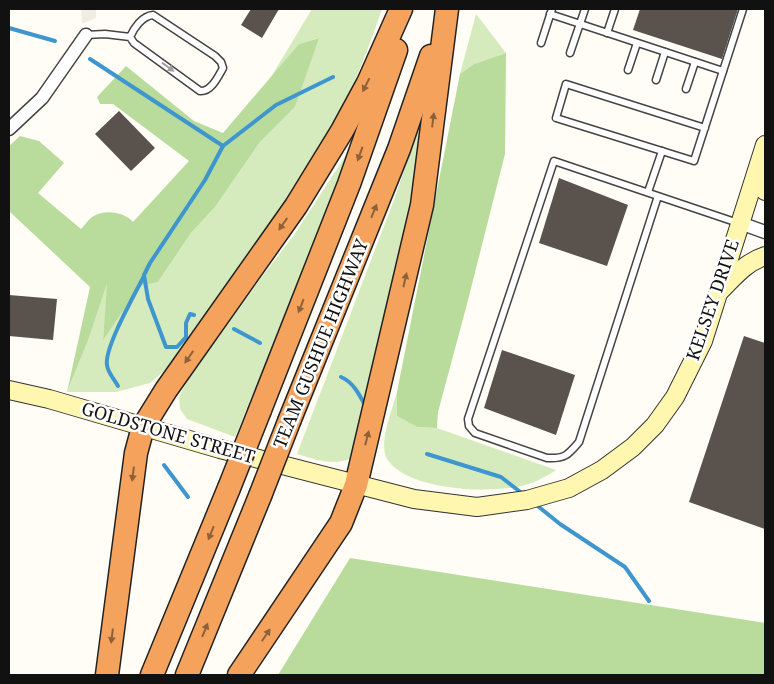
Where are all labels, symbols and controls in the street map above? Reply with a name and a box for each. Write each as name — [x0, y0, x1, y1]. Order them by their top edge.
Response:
one-way arrow — [161, 62, 175, 72]
one-way arrow — [362, 78, 370, 92]
one-way arrow — [429, 112, 437, 128]
one-way arrow — [356, 147, 363, 162]
one-way arrow — [370, 204, 378, 218]
one-way arrow — [278, 218, 288, 231]
street label: TEAM GUSHUE HIGHWAY — [267, 235, 373, 452]
street label: KELSEY DRIVE — [680, 236, 744, 363]
one-way arrow — [401, 272, 409, 287]
one-way arrow — [297, 299, 305, 314]
one-way arrow — [184, 350, 194, 364]
street label: GOLDSTONE STREET — [79, 396, 258, 468]
one-way arrow — [363, 430, 371, 445]
one-way arrow — [129, 467, 137, 483]
one-way arrow — [206, 526, 214, 540]
one-way arrow — [202, 623, 210, 637]
one-way arrow — [108, 628, 116, 644]
one-way arrow — [261, 628, 271, 642]

